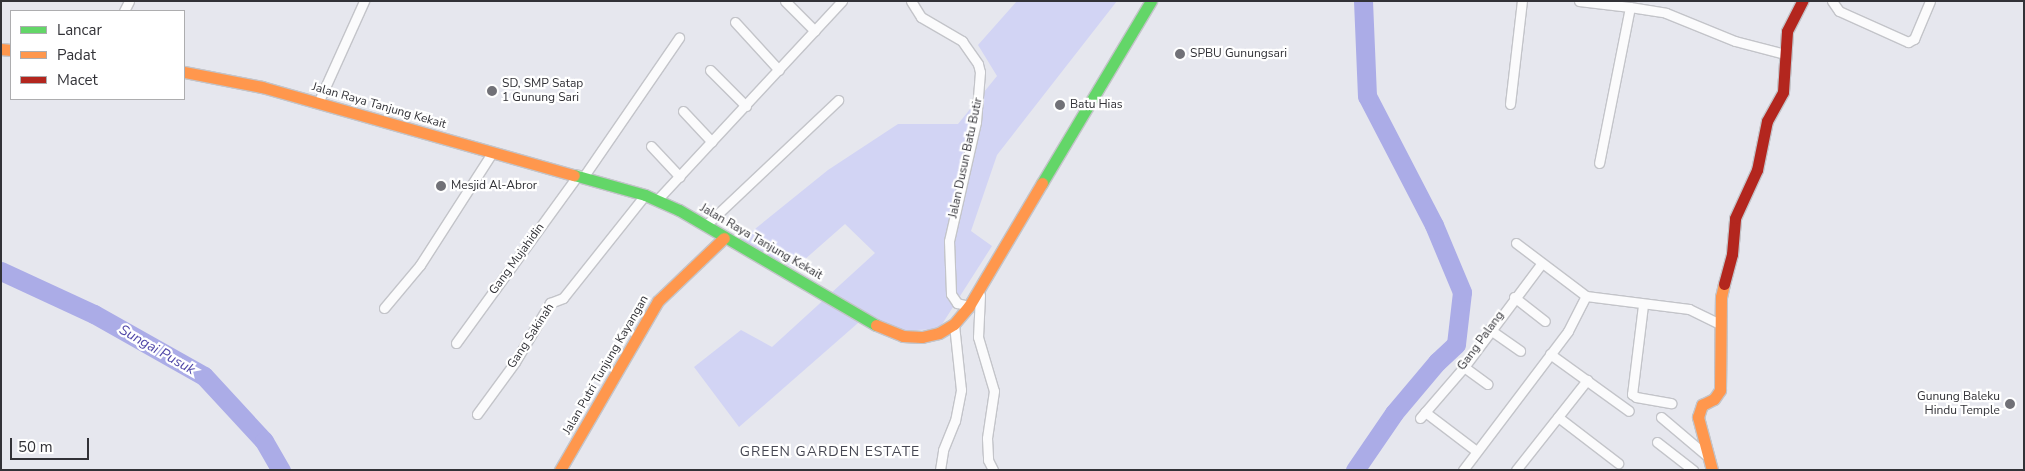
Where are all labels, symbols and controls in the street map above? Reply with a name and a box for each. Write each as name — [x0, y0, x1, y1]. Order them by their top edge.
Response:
legend — [10, 10, 185, 100]
text: Lancar — [57, 20, 102, 40]
text: Padat — [57, 45, 96, 65]
place label: SPBU Gunungsari — [1190, 47, 1287, 61]
marker: SPBU Gunungsari — [1174, 48, 1186, 60]
text: Macet — [57, 70, 98, 90]
place label: SD, SMP Satap 1 Gunung Sari — [502, 77, 583, 105]
street label: Jalan Raya Tanjung Kekait — [310, 80, 448, 132]
marker: SD, SMP Satap 1 Gunung Sari — [486, 85, 498, 97]
street label: Jalan Dusun Batu Butir — [946, 96, 986, 220]
place label: Batu Hias — [1070, 98, 1123, 112]
marker: Batu Hias — [1054, 99, 1066, 111]
place label: Mesjid Al-Abror — [451, 179, 537, 193]
marker: Mesjid Al-Abror — [435, 180, 447, 192]
street label: Jalan Raya Tanjung Kekait — [697, 201, 825, 283]
street label: Gang Mujahidin — [486, 221, 548, 297]
street label: Jalan Putri Tunjung Kayangan — [560, 293, 652, 437]
street label: Gang Sakinah — [505, 301, 557, 371]
street label: Gang Palang — [1455, 309, 1507, 373]
water label: Sungai Pusuk — [116, 321, 198, 379]
place label: Gunung Baleku Hindu Temple — [1917, 390, 2000, 418]
marker: Gunung Baleku Hindu Temple — [2004, 398, 2016, 410]
scale bar — [12, 428, 91, 460]
text: 50 m — [18, 437, 53, 457]
district label: GREEN GARDEN ESTATE — [737, 444, 923, 460]

